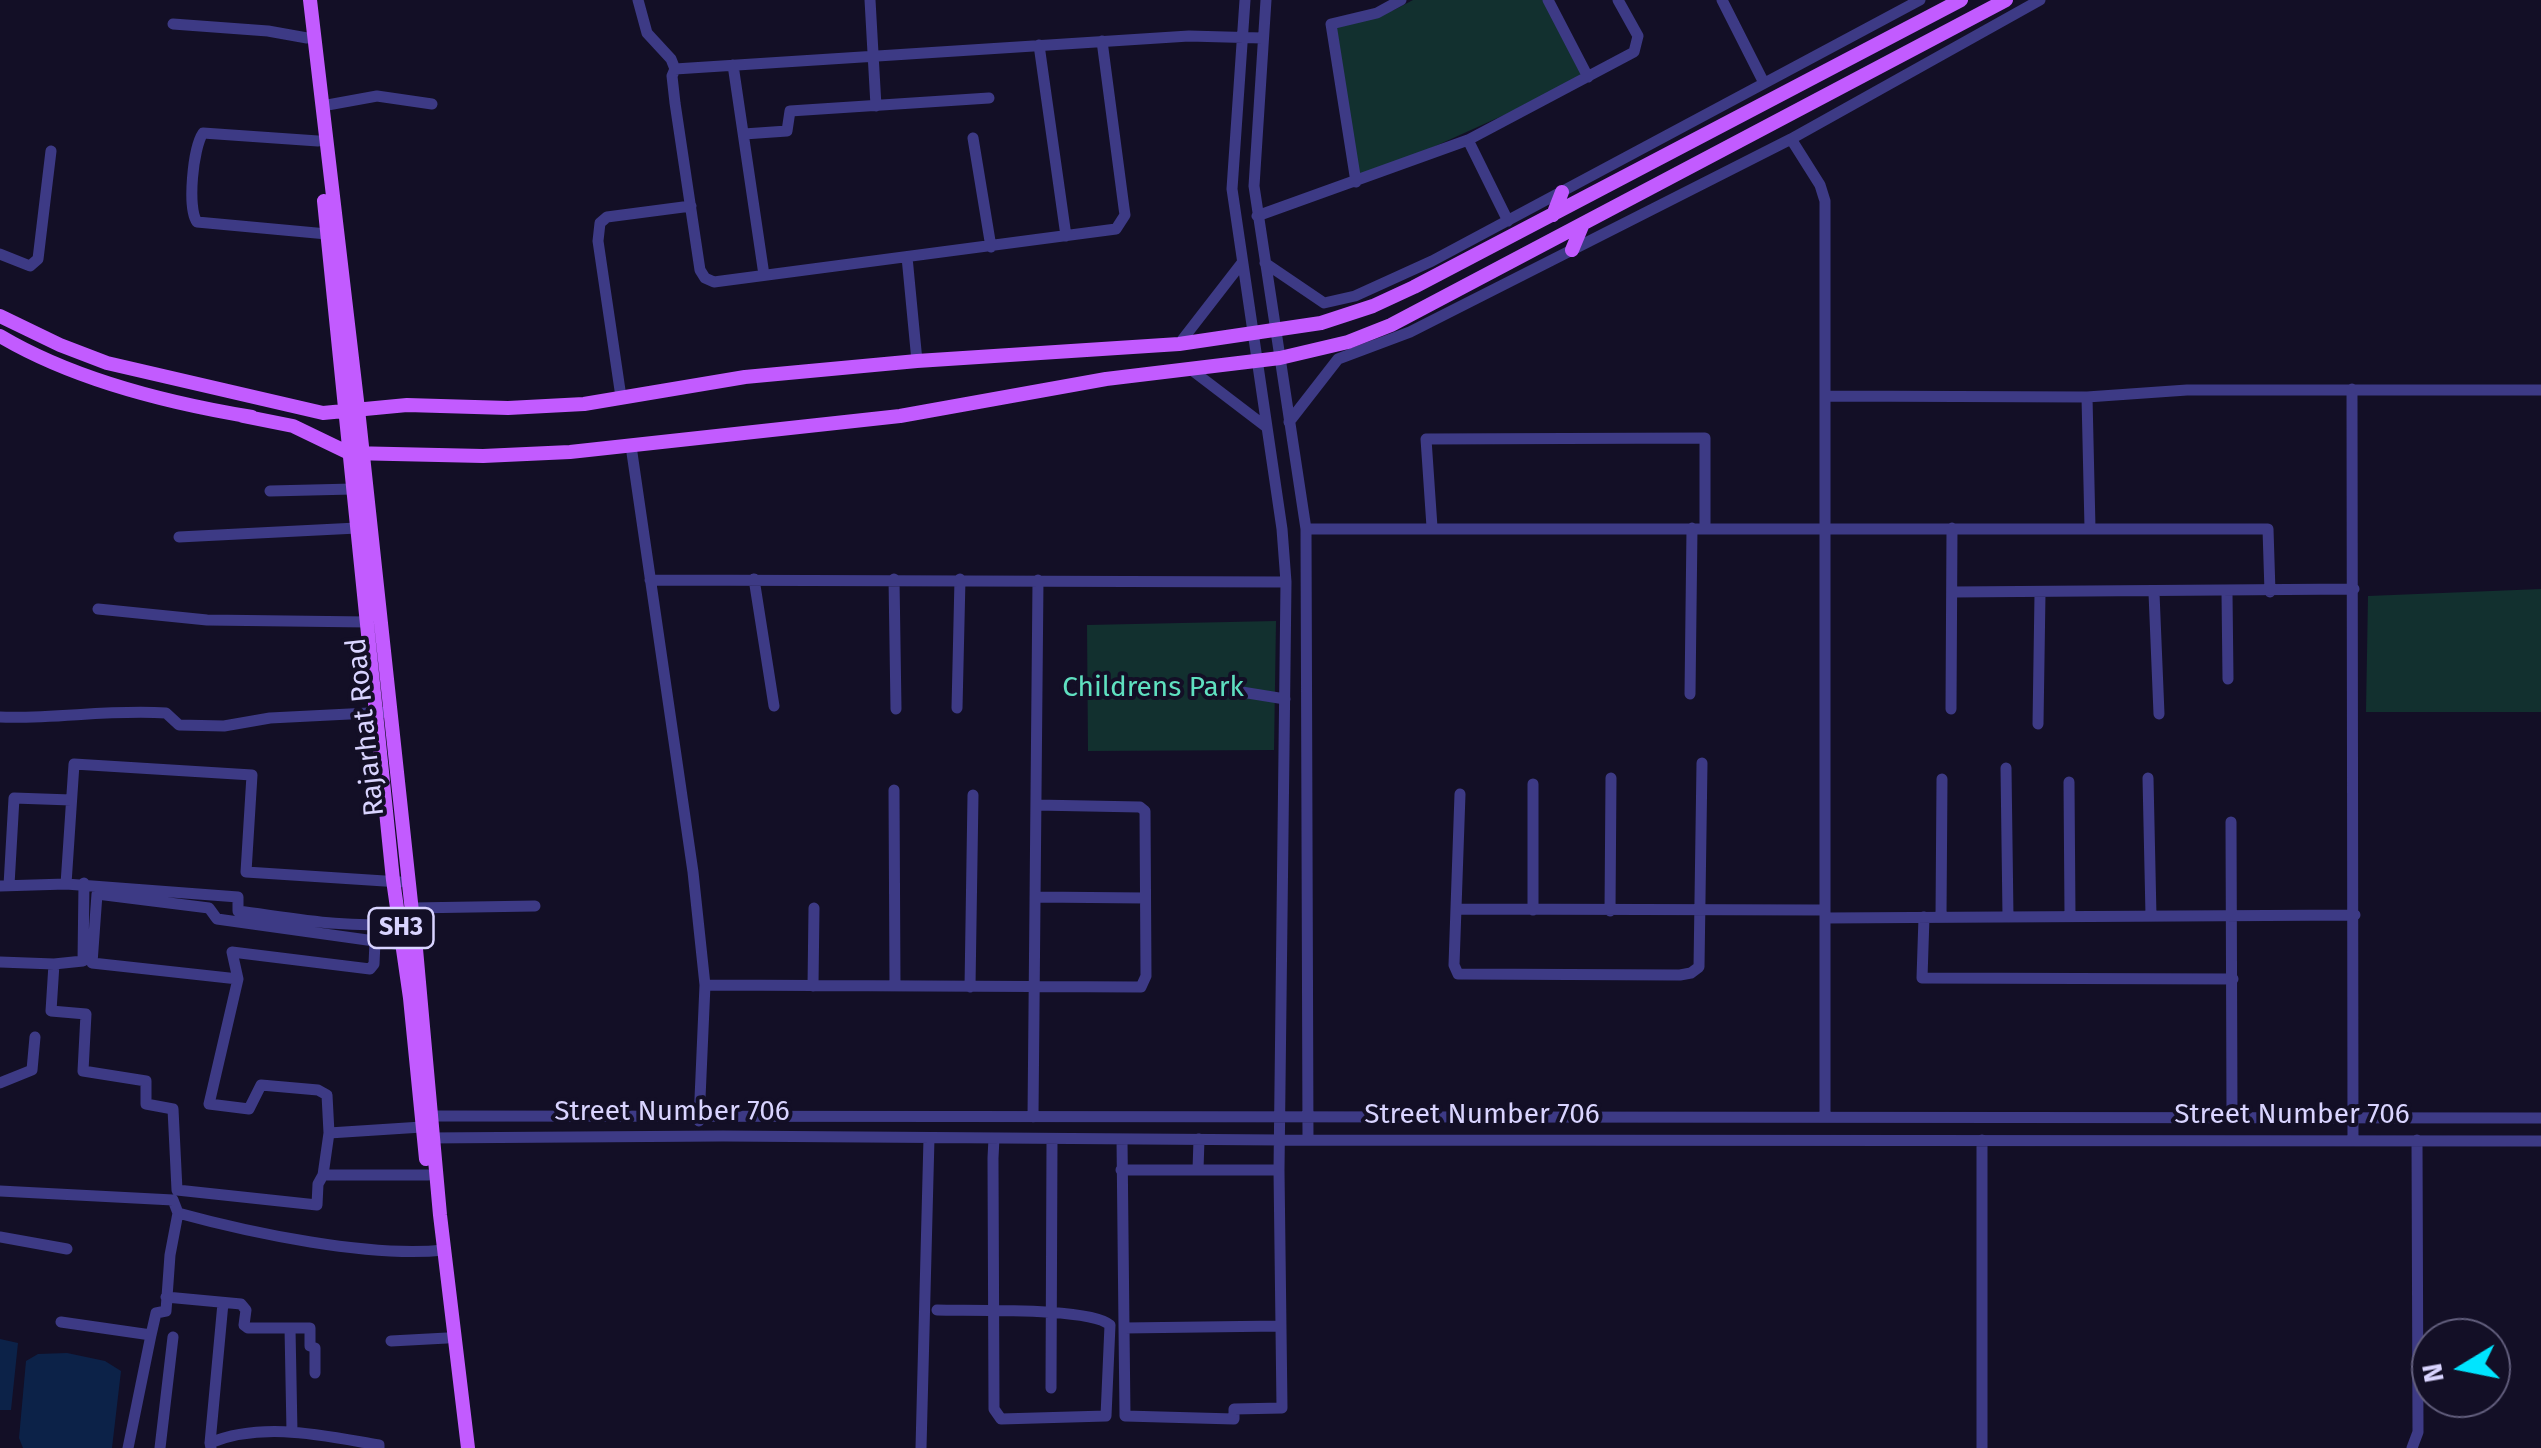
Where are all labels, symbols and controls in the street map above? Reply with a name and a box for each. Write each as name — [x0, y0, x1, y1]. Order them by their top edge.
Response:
street label: Rajarhat Road — [340, 636, 392, 818]
park label: Childrens Park — [1062, 671, 1244, 705]
road number: SH3 — [368, 908, 434, 948]
street label: Street Number 706 — [554, 1095, 790, 1129]
street label: Street Number 706 — [1364, 1098, 1600, 1132]
street label: Street Number 706 — [2174, 1098, 2410, 1132]
north arrow — [2411, 1318, 2511, 1418]
text: N — [2415, 1361, 2451, 1385]

